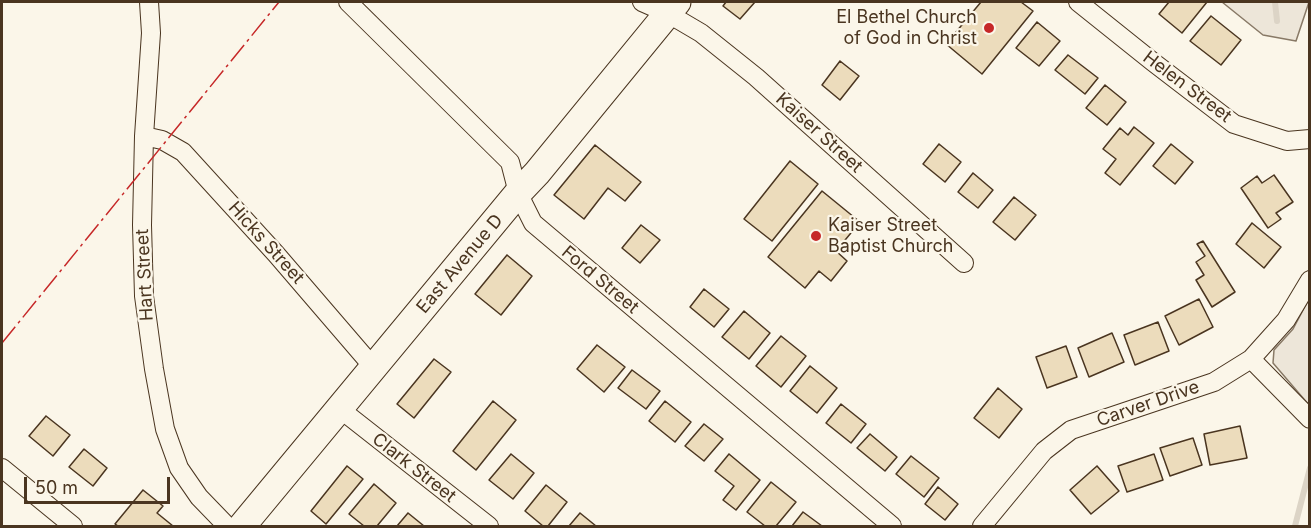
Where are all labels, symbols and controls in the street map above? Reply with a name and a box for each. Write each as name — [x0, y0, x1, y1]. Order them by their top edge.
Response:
place label: El Bethel Church of God in Christ — [836, 7, 977, 50]
marker: El Bethel Church of God in Christ — [982, 21, 996, 35]
street label: Helen Street — [1138, 47, 1236, 127]
street label: Kaiser Street — [771, 88, 867, 178]
street label: Hicks Street — [223, 197, 309, 289]
street label: East Avenue D — [412, 210, 508, 318]
place label: Kaiser Street Baptist Church — [828, 215, 953, 258]
street label: Hart Street — [132, 228, 158, 322]
marker: Kaiser Street Baptist Church — [809, 229, 823, 243]
street label: Ford Street — [557, 241, 643, 319]
street label: Carver Drive — [1094, 376, 1202, 432]
street label: Clark Street — [368, 429, 460, 507]
scale bar — [27, 465, 172, 503]
text: 50 m — [35, 477, 78, 498]

